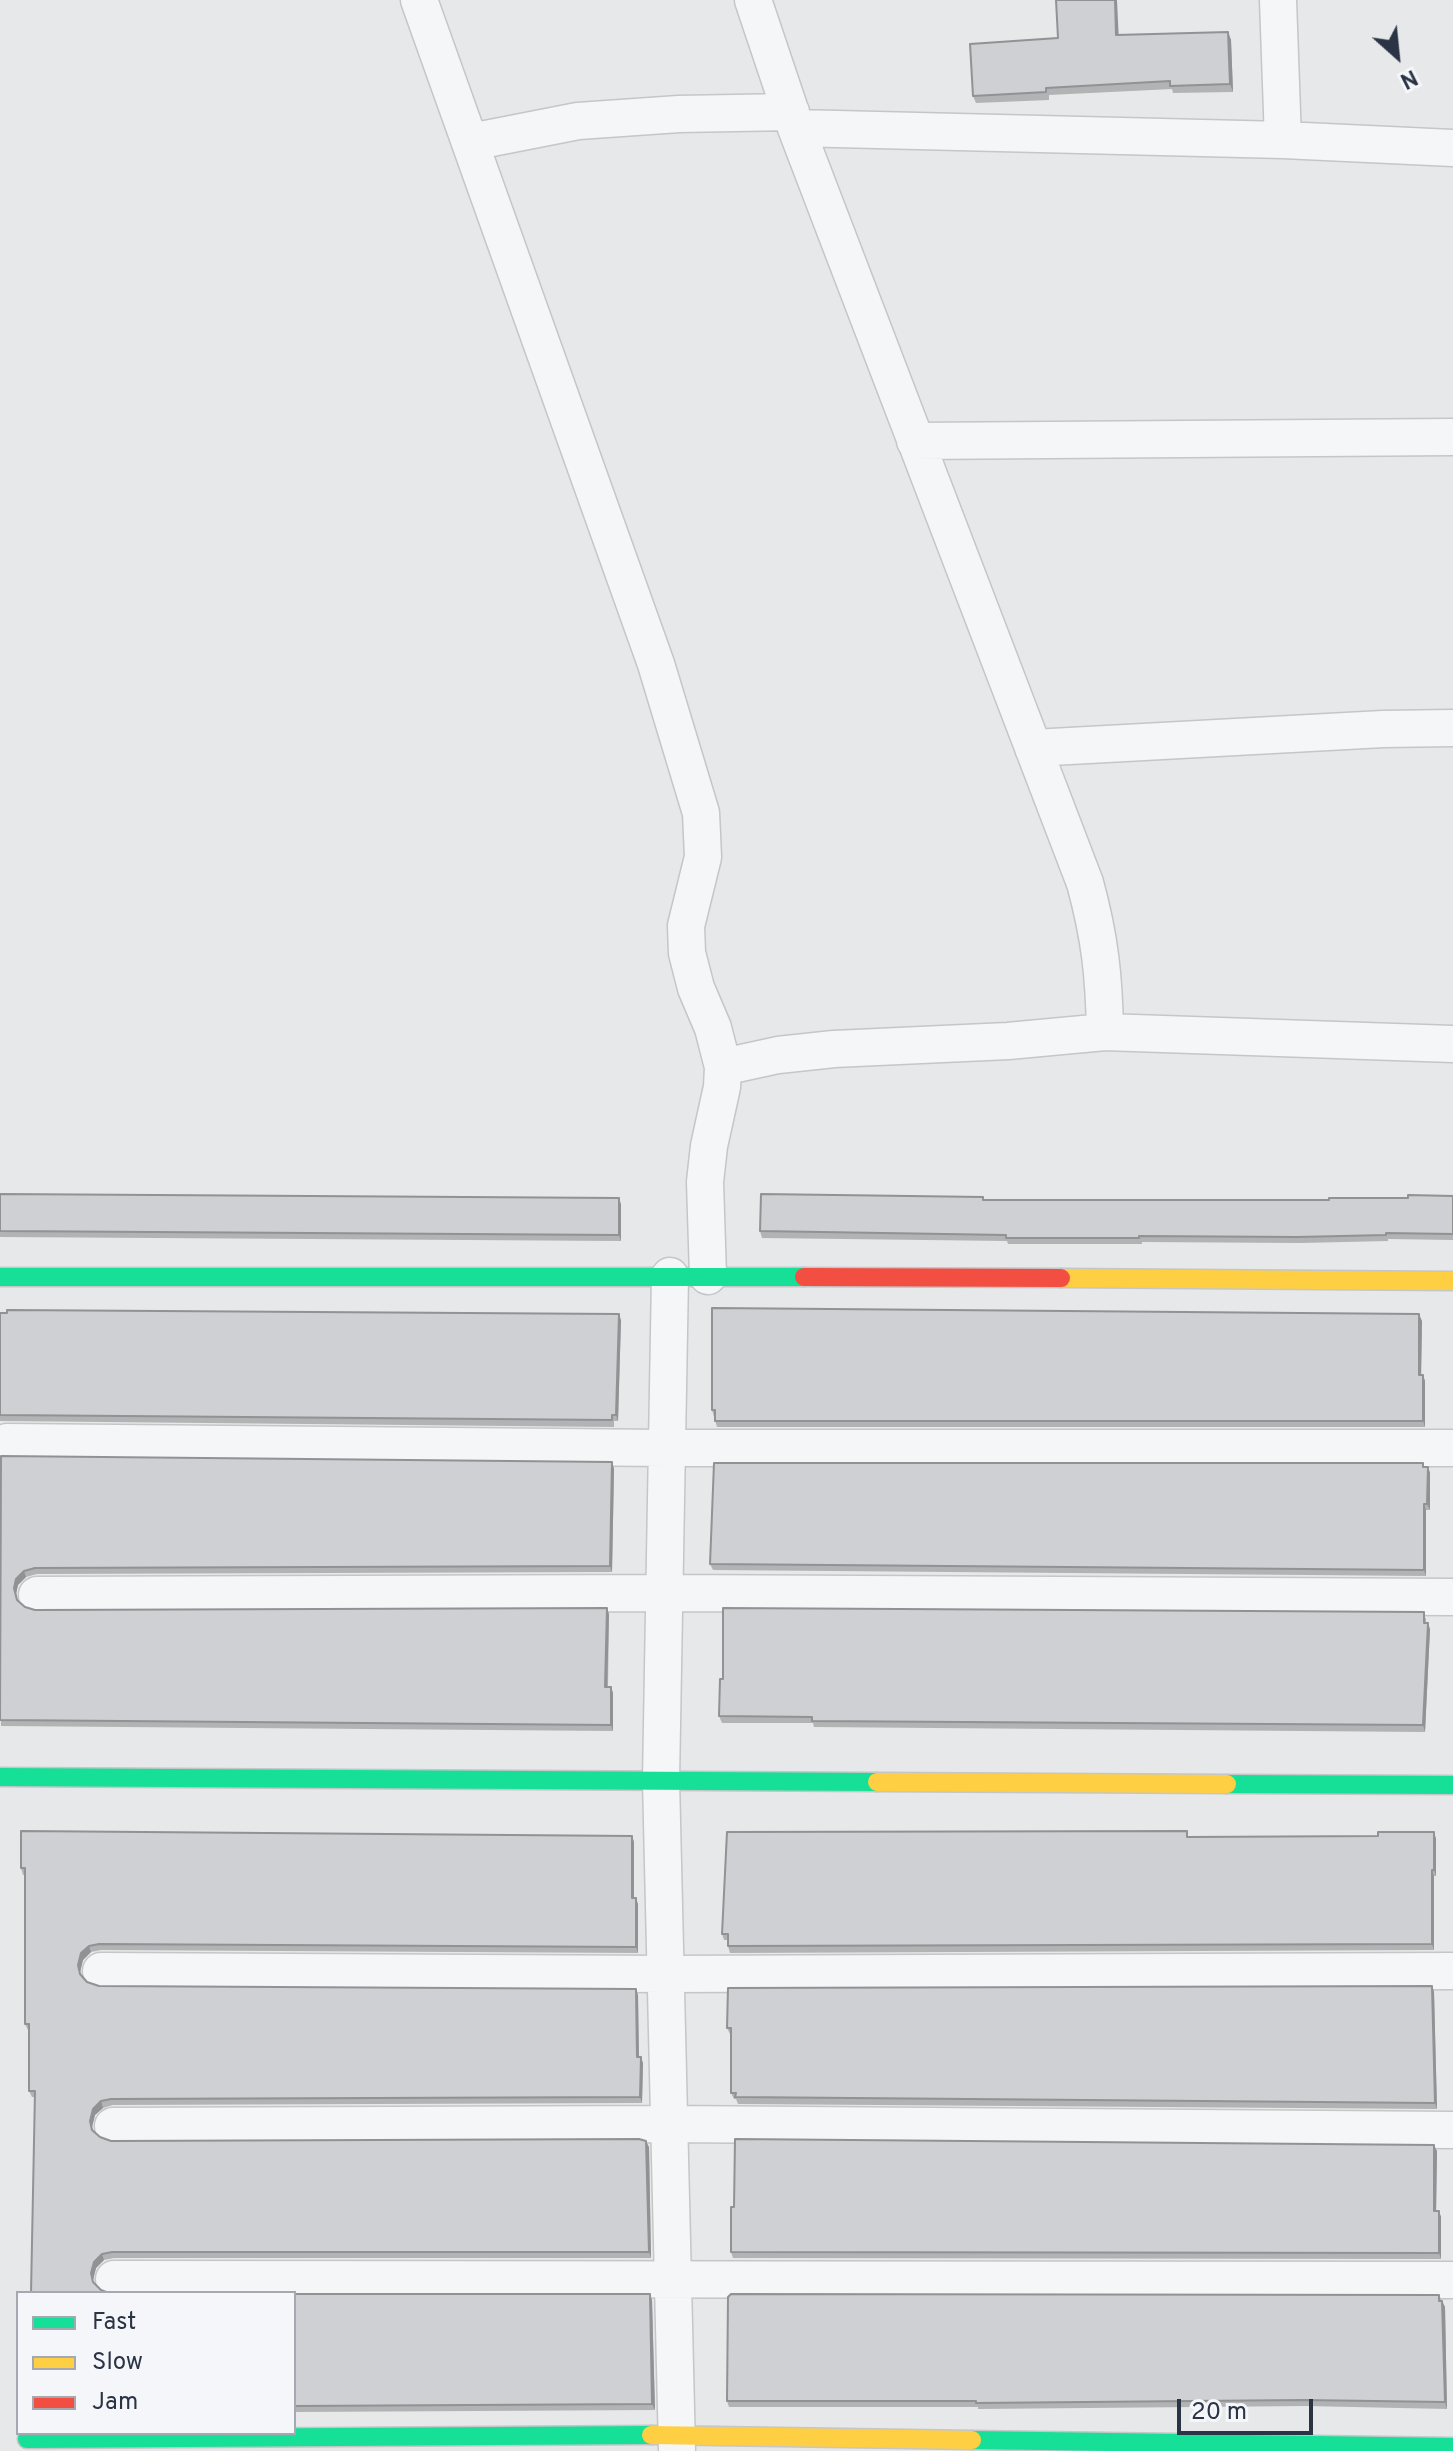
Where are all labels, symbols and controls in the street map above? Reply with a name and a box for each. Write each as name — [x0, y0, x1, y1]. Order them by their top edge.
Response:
north arrow — [1357, 16, 1437, 96]
text: N — [1395, 62, 1421, 93]
legend — [16, 2291, 296, 2435]
text: Fast — [92, 2308, 136, 2338]
text: Slow — [92, 2348, 143, 2378]
scale bar — [1181, 2383, 1317, 2433]
text: Jam — [92, 2388, 138, 2418]
text: 20 m — [1191, 2398, 1247, 2428]

